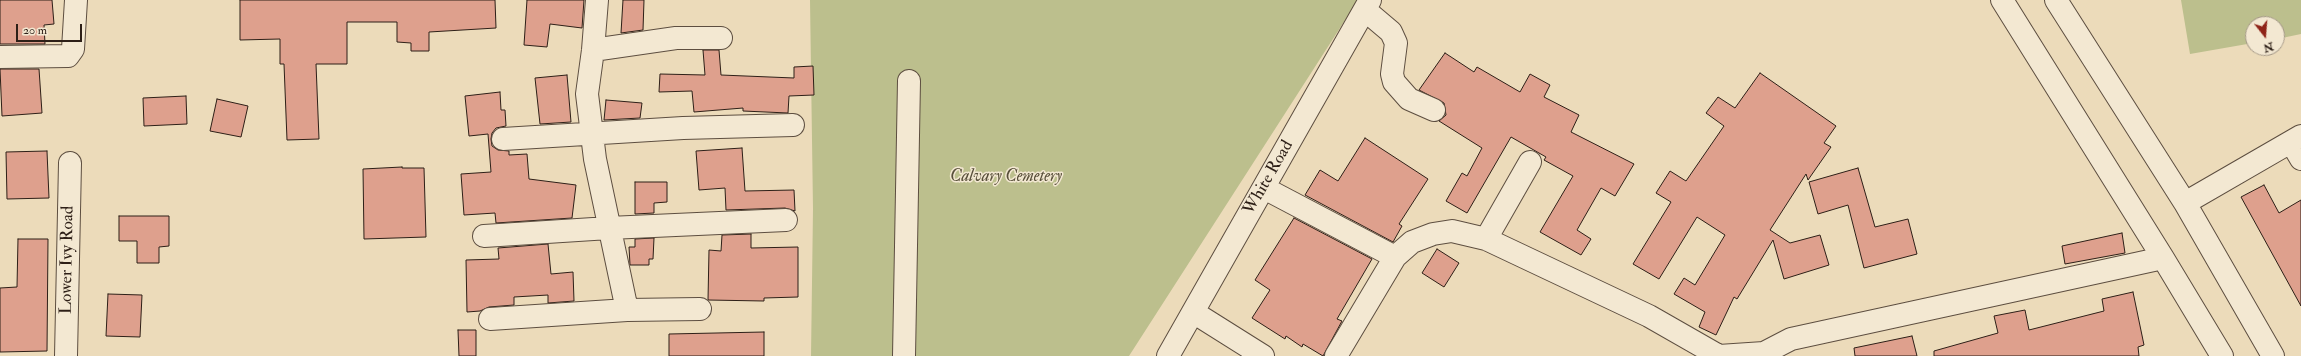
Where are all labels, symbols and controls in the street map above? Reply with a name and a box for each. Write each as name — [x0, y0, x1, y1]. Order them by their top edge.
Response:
scale bar — [18, 16, 84, 42]
north arrow — [2245, 16, 2285, 56]
text: 20 m — [23, 23, 47, 38]
text: N — [2262, 39, 2275, 55]
street label: White Road — [1240, 137, 1298, 219]
park label: Calvary Cemetery — [950, 167, 1062, 187]
street label: Lower Ivy Road — [57, 206, 79, 314]

